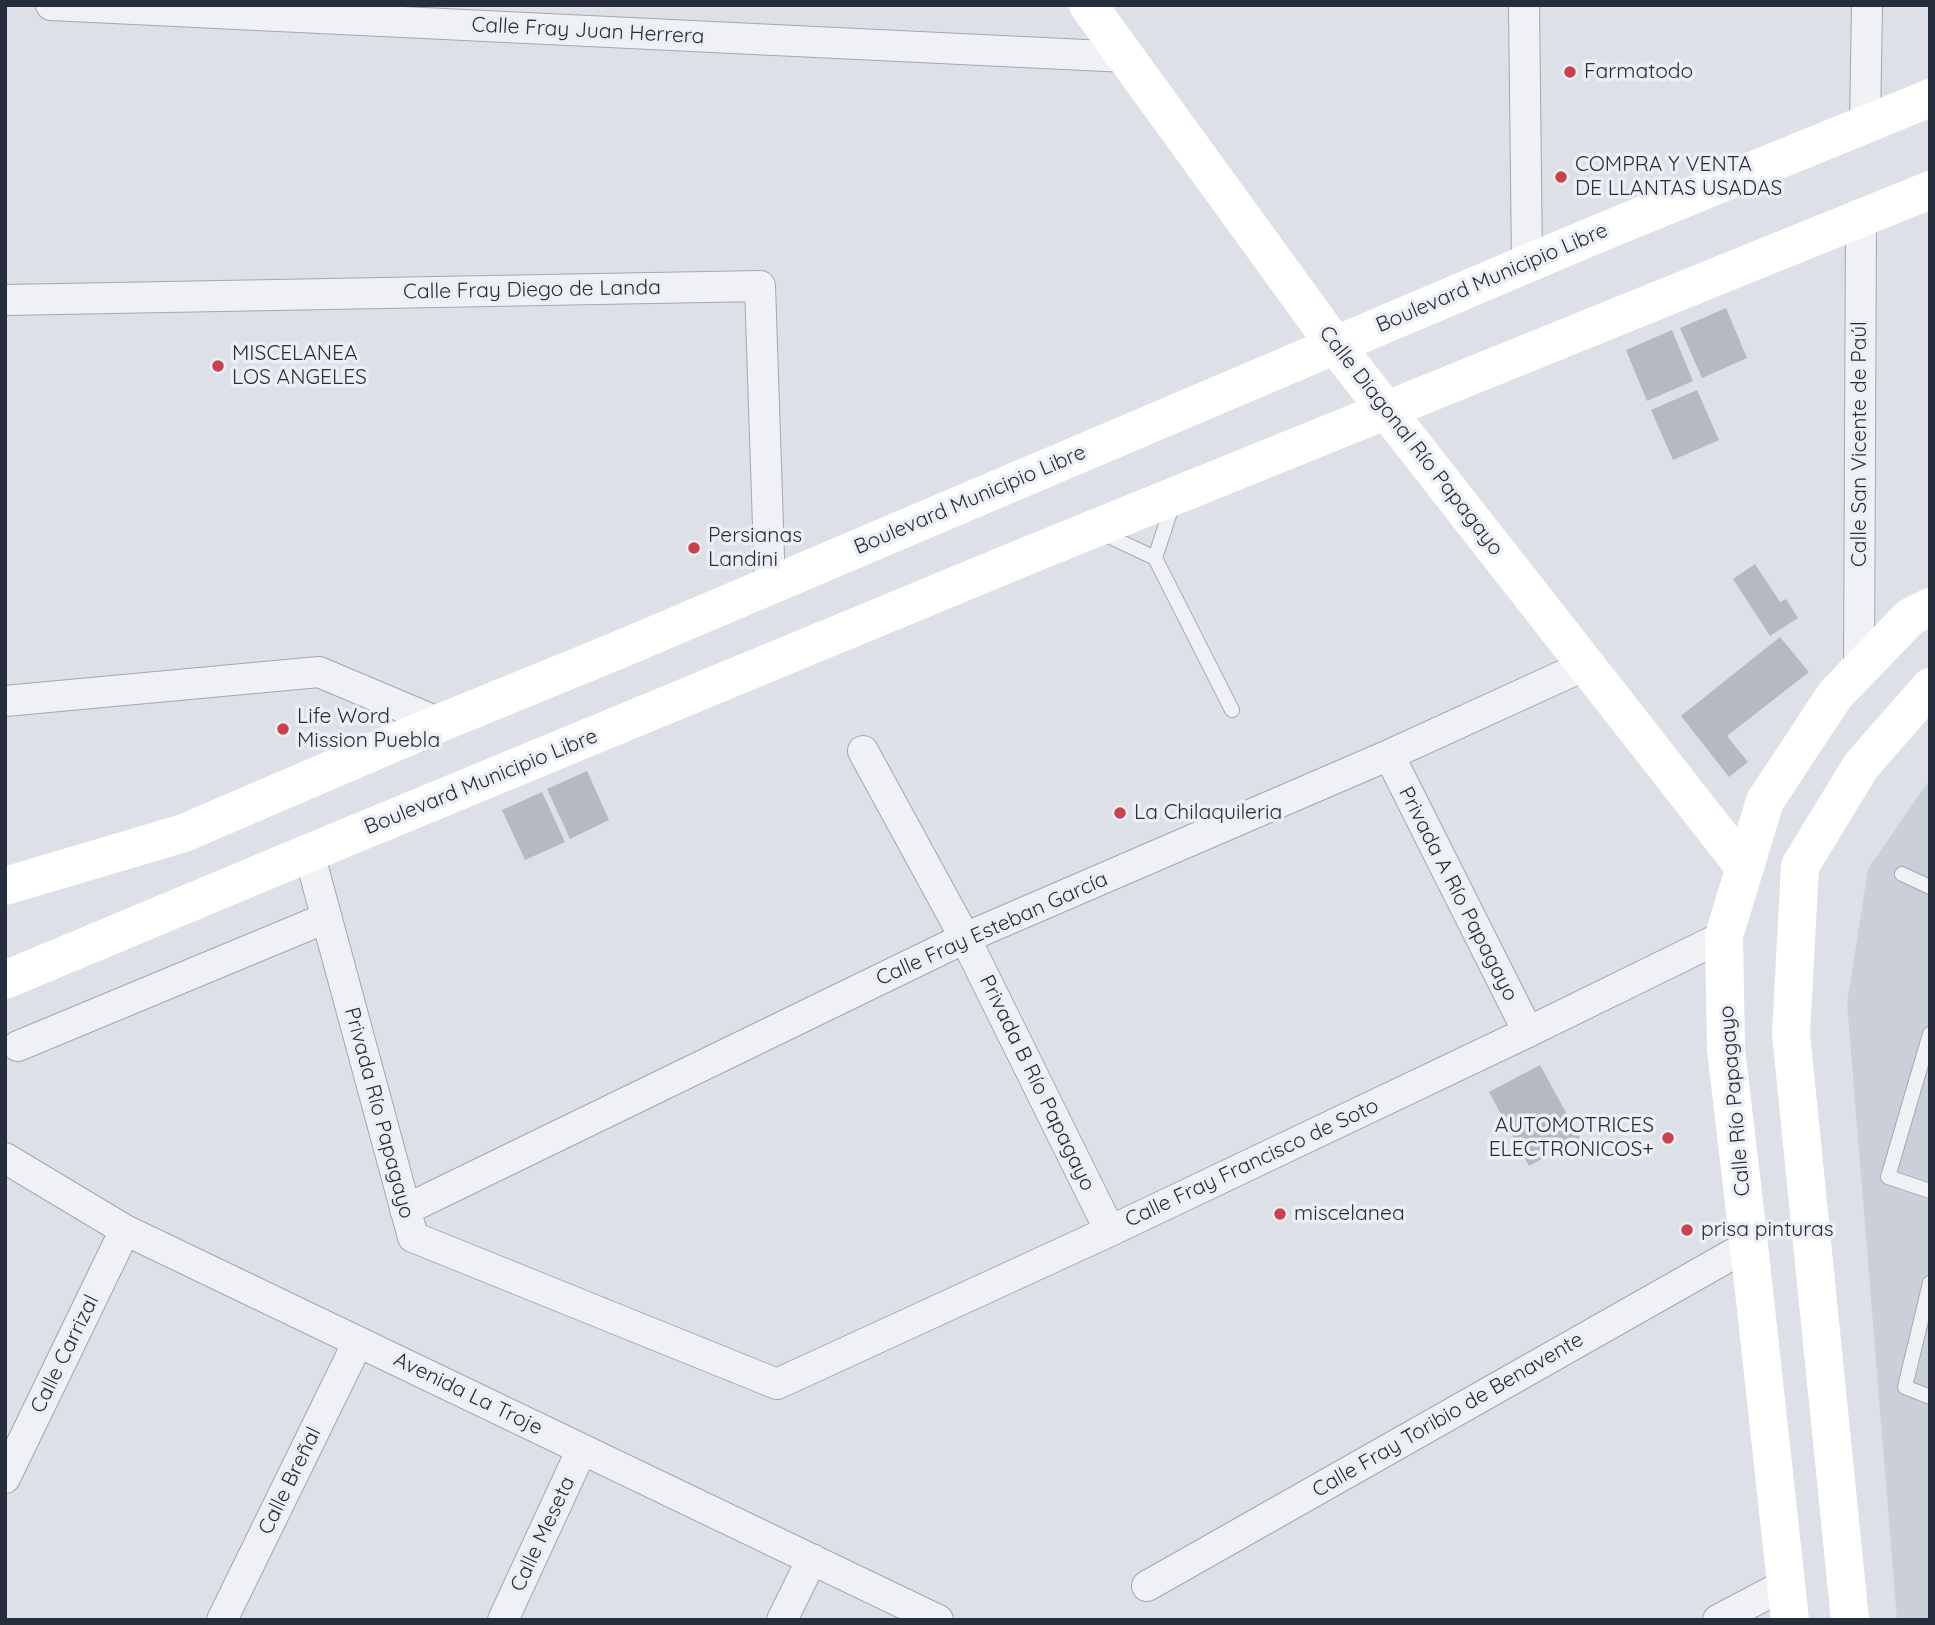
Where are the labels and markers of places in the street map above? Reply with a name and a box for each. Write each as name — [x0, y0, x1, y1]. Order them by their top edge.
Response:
place label: Farmatodo — [1584, 59, 1693, 85]
marker: Farmatodo — [1562, 64, 1578, 80]
place label: COMPRA Y VENTA DE LLANTAS USADAS — [1575, 152, 1782, 202]
marker: COMPRA Y VENTA DE LLANTAS USADAS — [1553, 169, 1569, 185]
place label: MISCELANEA LOS ANGELES — [232, 341, 367, 391]
marker: MISCELANEA LOS ANGELES — [210, 358, 226, 374]
place label: Persianas Landini — [708, 523, 802, 573]
marker: Persianas Landini — [686, 540, 702, 556]
place label: Life Word Mission Puebla — [297, 704, 440, 754]
marker: Life Word Mission Puebla — [275, 721, 291, 737]
place label: La Chilaquileria — [1134, 800, 1282, 826]
marker: La Chilaquileria — [1112, 805, 1128, 821]
place label: AUTOMOTRICES ELECTRONICOS+ — [1489, 1113, 1654, 1163]
marker: AUTOMOTRICES ELECTRONICOS+ — [1660, 1130, 1676, 1146]
place label: miscelanea — [1294, 1201, 1405, 1227]
marker: miscelanea — [1272, 1206, 1288, 1222]
place label: prisa pinturas — [1701, 1217, 1834, 1243]
marker: prisa pinturas — [1679, 1222, 1695, 1238]

